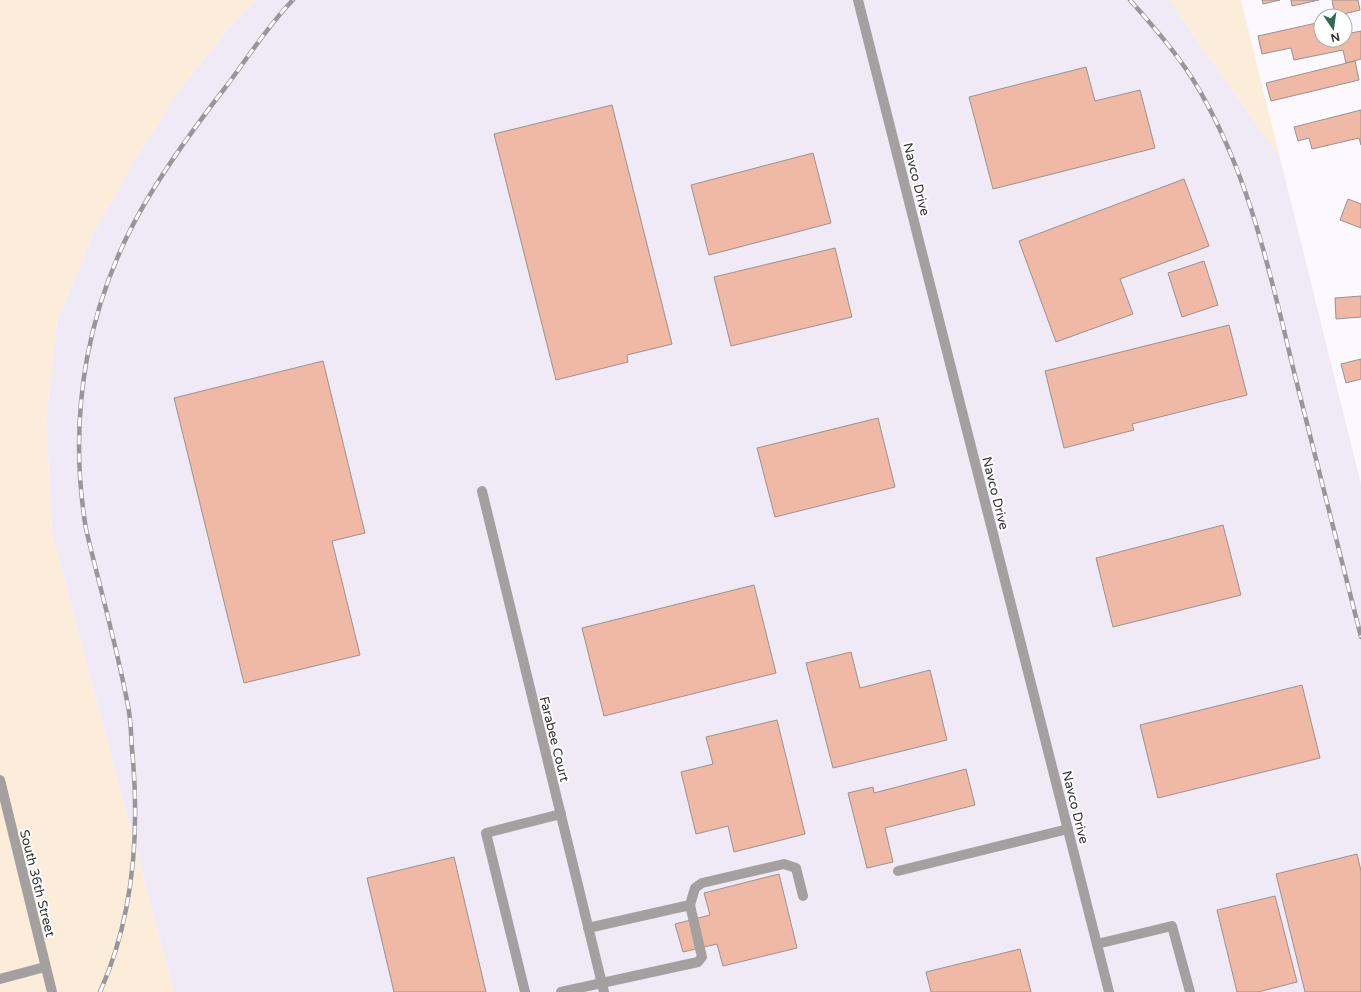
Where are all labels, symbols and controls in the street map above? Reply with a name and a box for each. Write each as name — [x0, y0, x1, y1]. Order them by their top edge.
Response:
north arrow — [1313, 8, 1353, 48]
text: N — [1329, 30, 1341, 45]
street label: Navco Drive — [899, 141, 933, 217]
street label: Navco Drive — [978, 455, 1012, 531]
street label: Farabee Court — [536, 695, 572, 784]
street label: Navco Drive — [1058, 769, 1092, 845]
street label: South 36th Street — [16, 828, 58, 938]

